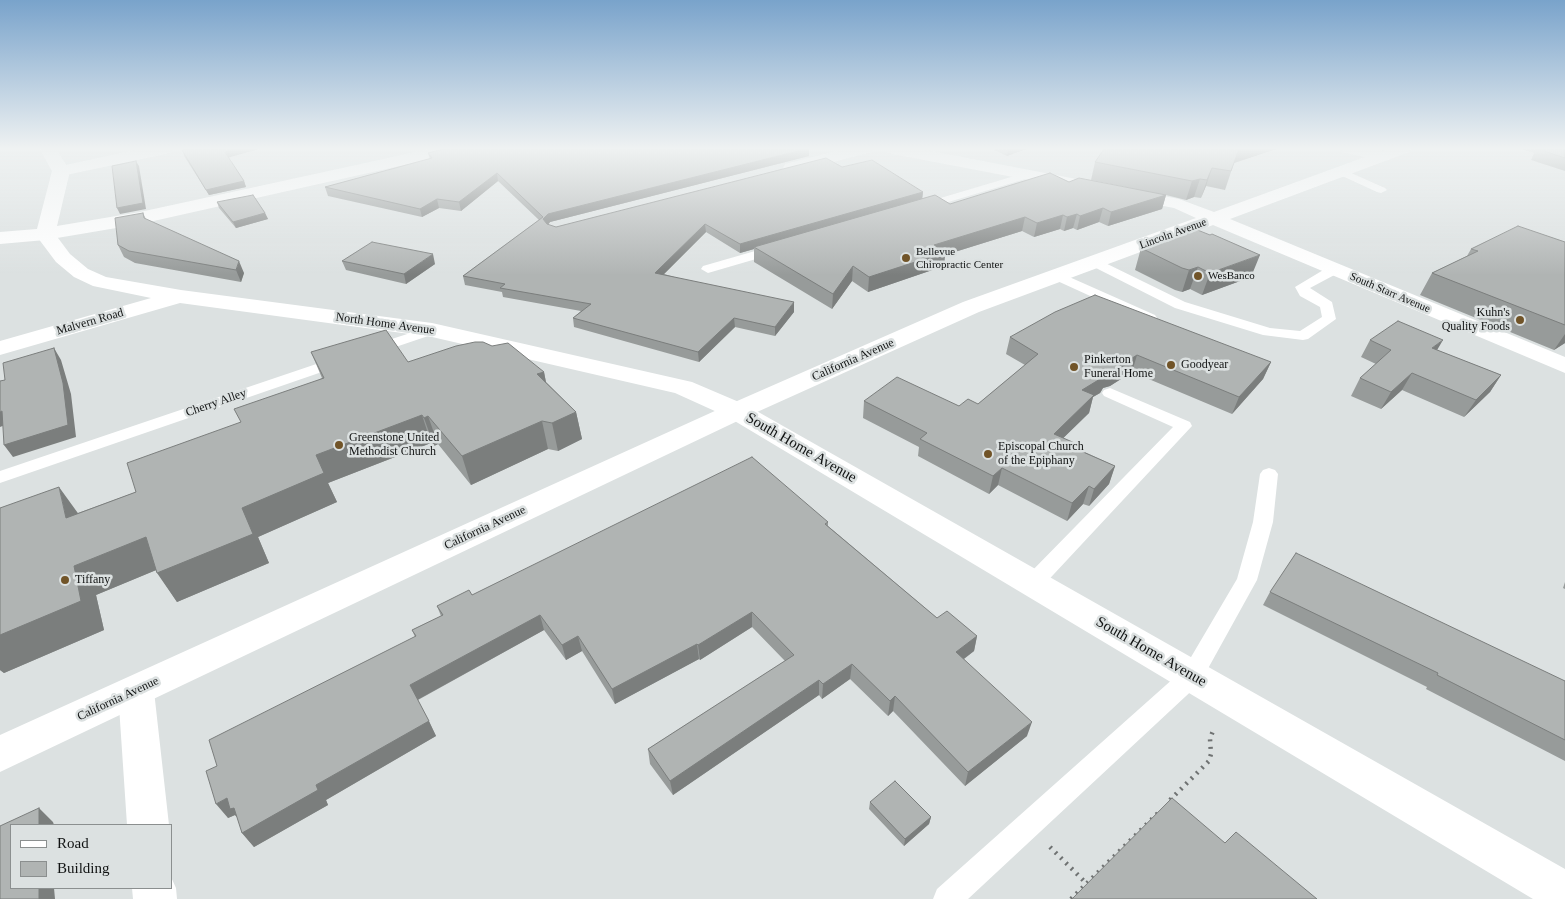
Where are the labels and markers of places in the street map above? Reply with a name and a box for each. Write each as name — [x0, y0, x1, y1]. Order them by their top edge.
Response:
place label: Bellevue Chiropractic Center — [916, 245, 1003, 271]
marker: Bellevue Chiropractic Center — [900, 252, 912, 264]
place label: WesBanco — [1208, 269, 1255, 283]
marker: WesBanco — [1192, 270, 1204, 282]
place label: Kuhn's Quality Foods — [1442, 306, 1510, 334]
marker: Kuhn's Quality Foods — [1514, 314, 1526, 326]
place label: Pinkerton Funeral Home — [1084, 353, 1153, 381]
place label: Goodyear — [1181, 358, 1228, 372]
marker: Goodyear — [1165, 359, 1177, 371]
marker: Pinkerton Funeral Home — [1068, 361, 1080, 373]
place label: Greenstone United Methodist Church — [349, 431, 439, 459]
marker: Greenstone United Methodist Church — [333, 439, 345, 451]
place label: Episcopal Church of the Epiphany — [998, 440, 1084, 468]
marker: Episcopal Church of the Epiphany — [982, 448, 994, 460]
place label: Tiffany — [75, 573, 110, 587]
marker: Tiffany — [59, 574, 71, 586]

